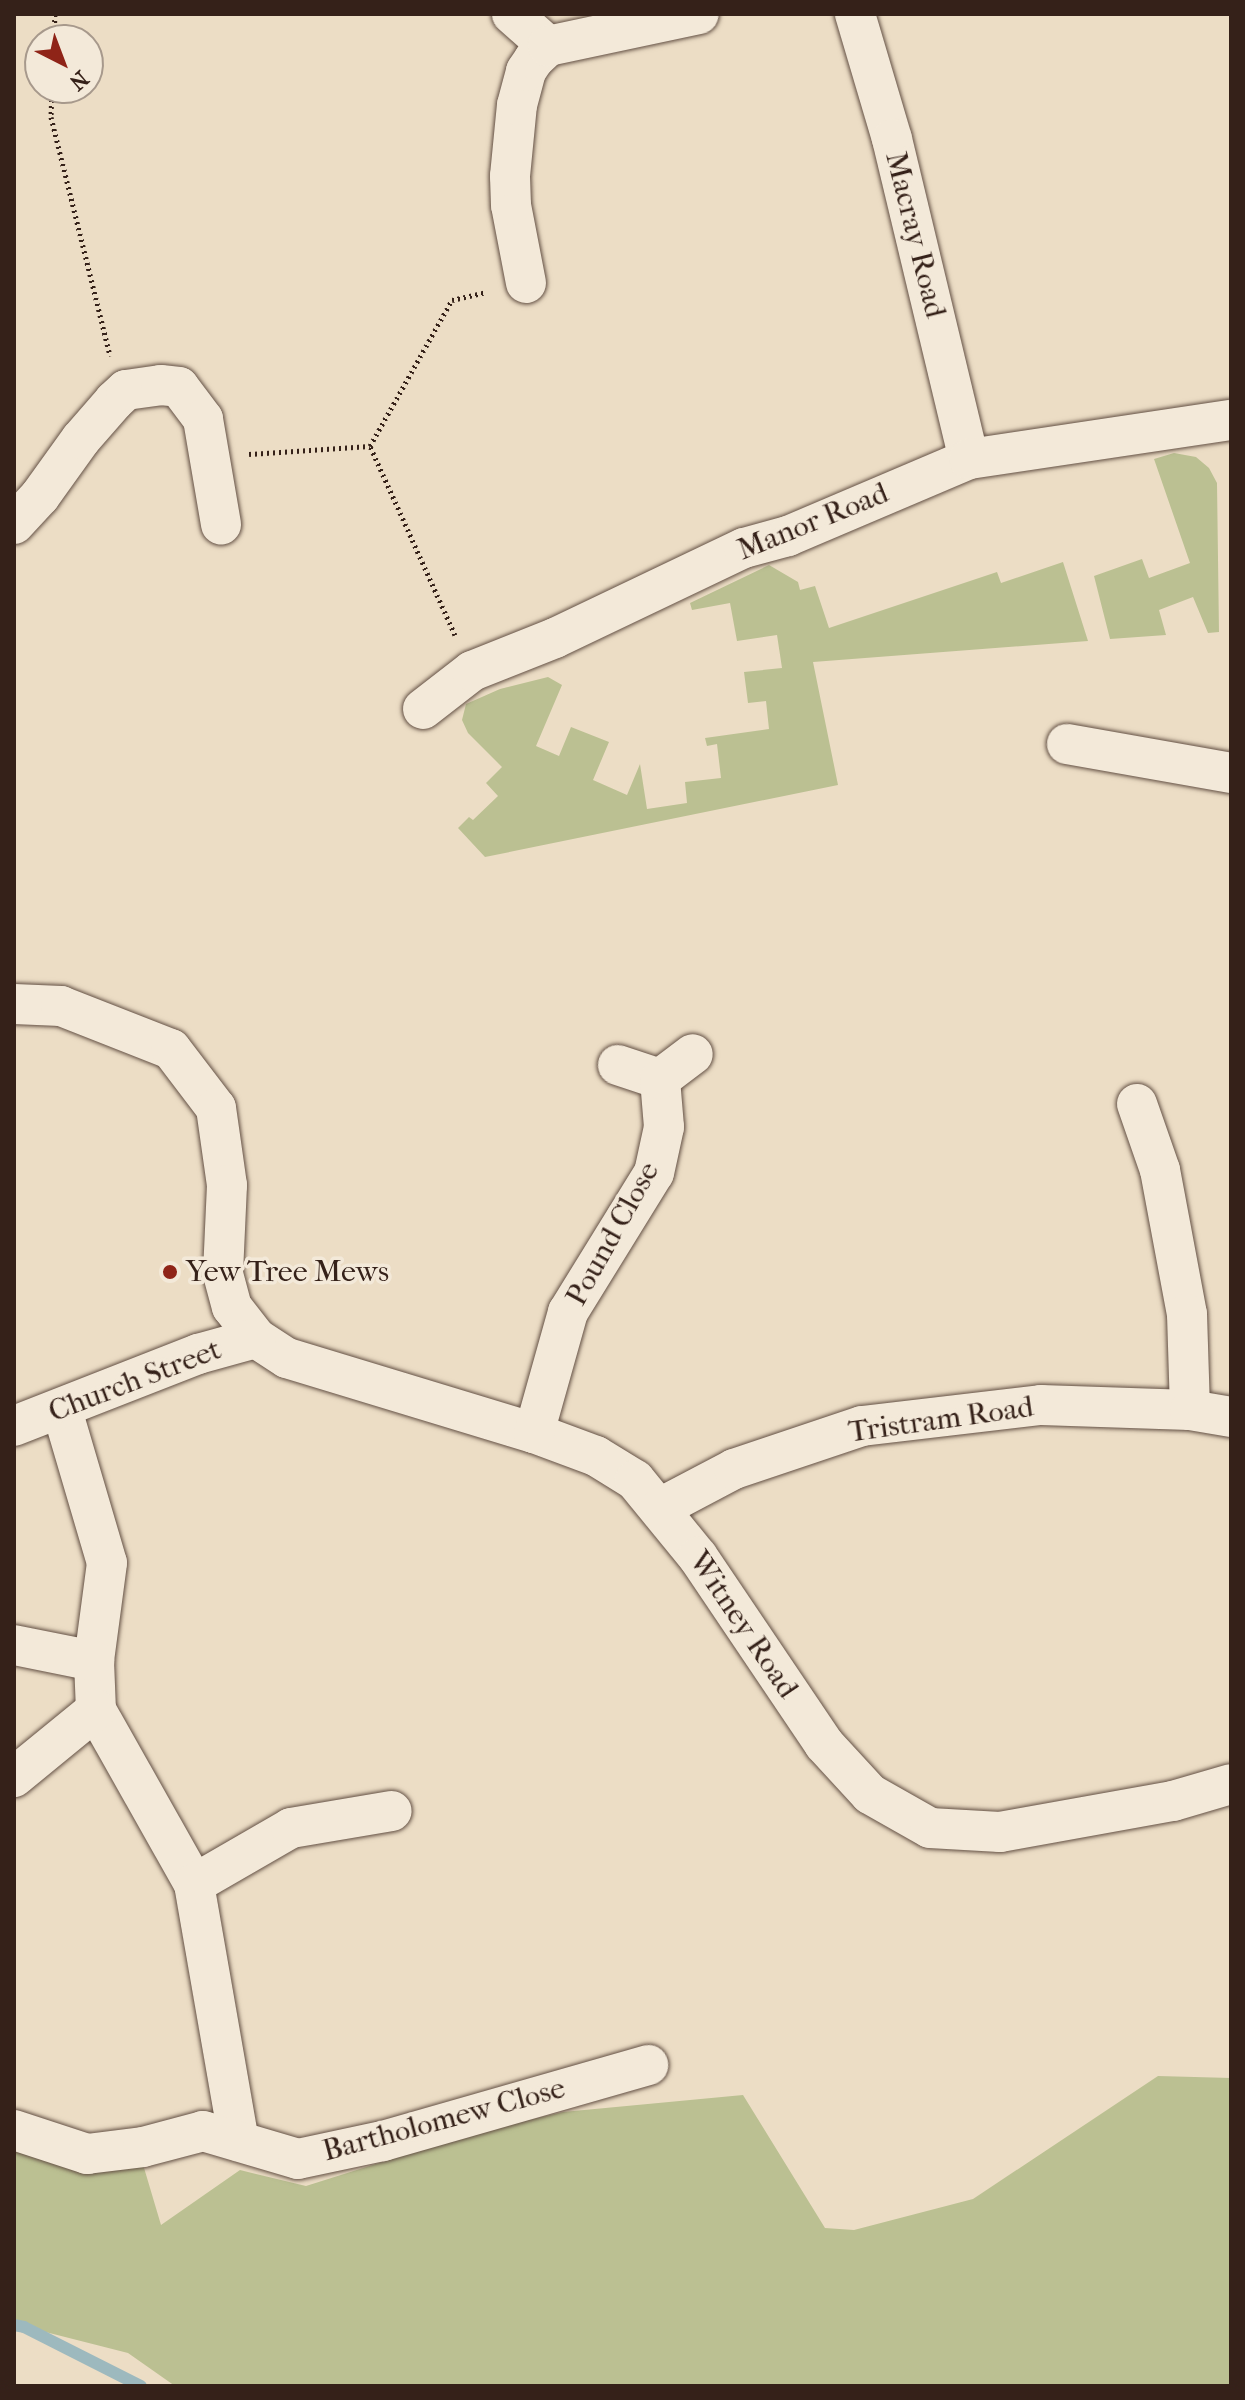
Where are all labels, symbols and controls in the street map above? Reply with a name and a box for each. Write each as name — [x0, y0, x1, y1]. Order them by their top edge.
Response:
north arrow — [24, 24, 104, 104]
text: N — [64, 65, 94, 96]
street label: Macray Road — [877, 148, 953, 322]
street label: Manor Road — [732, 475, 894, 569]
street label: Pound Close — [559, 1156, 667, 1312]
place label: Yew Tree Mews — [186, 1254, 389, 1290]
marker: Yew Tree Mews — [161, 1263, 179, 1281]
street label: Church Street — [44, 1332, 226, 1430]
street label: Tristram Road — [846, 1389, 1036, 1451]
street label: Witney Road — [681, 1545, 805, 1705]
street label: Bartholomew Close — [319, 2070, 569, 2170]

